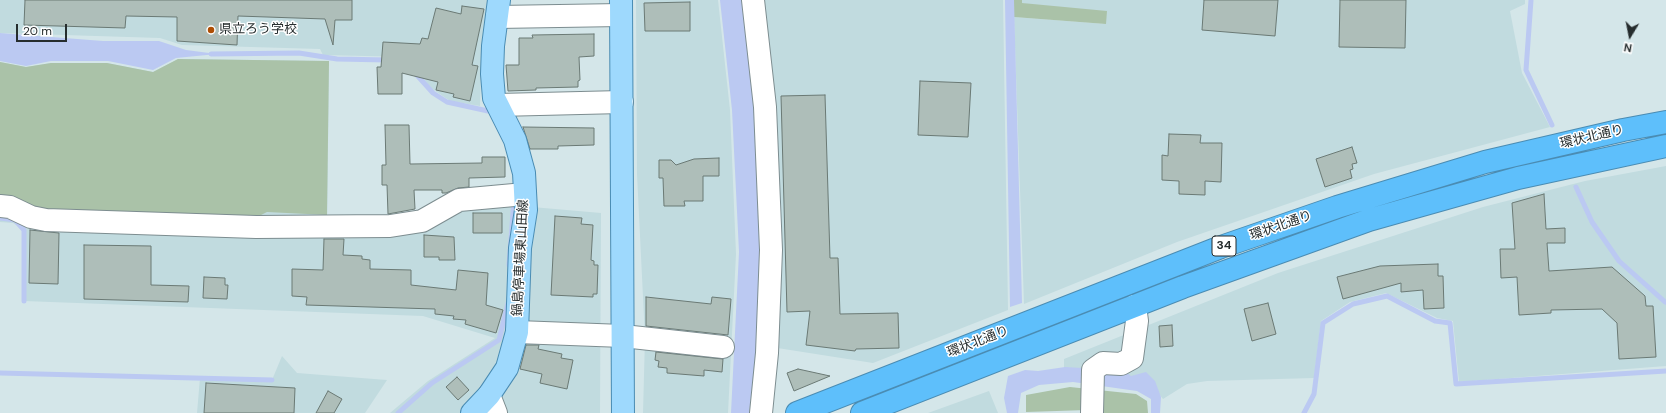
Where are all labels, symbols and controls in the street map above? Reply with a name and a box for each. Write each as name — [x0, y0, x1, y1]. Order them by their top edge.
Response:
scale bar — [18, 16, 69, 42]
north arrow — [1610, 16, 1650, 56]
place label: 県立ろう学校 — [219, 22, 297, 38]
text: 20 m — [23, 23, 52, 39]
marker: 県立ろう学校 — [206, 25, 216, 35]
text: N — [1623, 40, 1633, 55]
street label: 環状北通り — [1559, 122, 1625, 152]
street label: 鍋島停車場東山田線 — [510, 199, 532, 317]
street label: 環状北通り — [1248, 208, 1314, 244]
road number: 34 — [1212, 236, 1236, 256]
street label: 環状北通り — [945, 323, 1011, 361]

